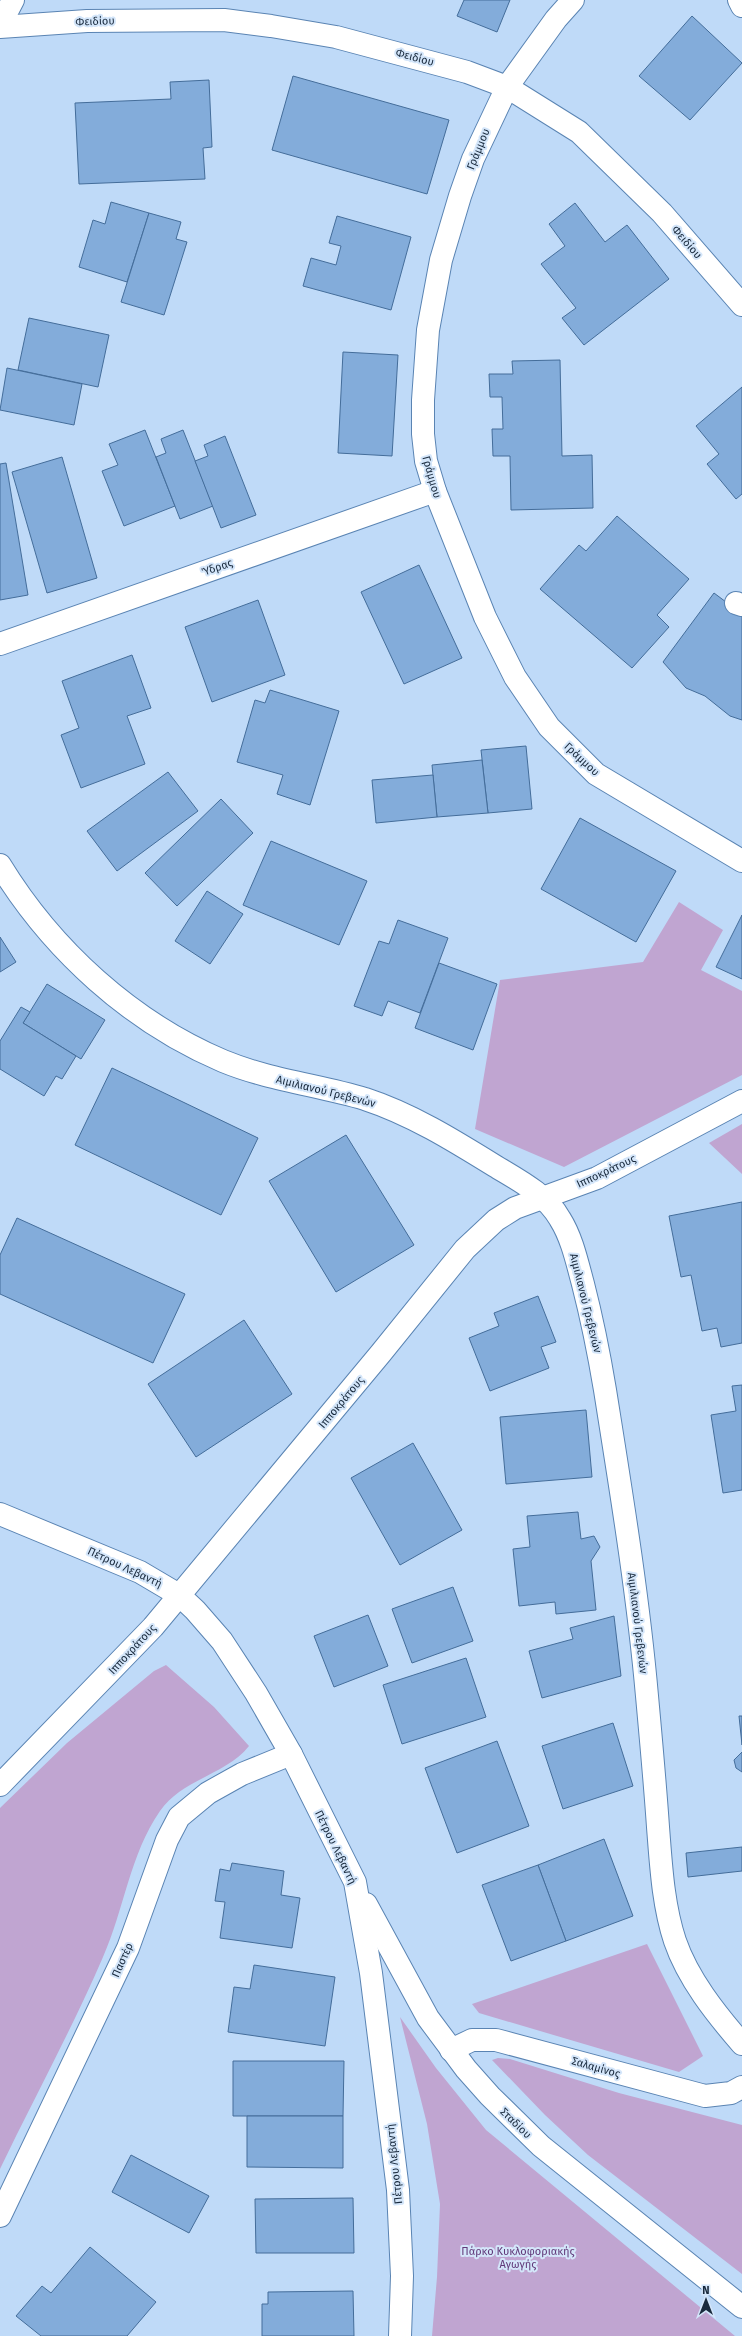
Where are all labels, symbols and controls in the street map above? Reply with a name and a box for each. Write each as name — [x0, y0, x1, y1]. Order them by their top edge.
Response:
street label: Φειδίου — [75, 14, 115, 29]
street label: Φειδίου — [394, 46, 435, 69]
street label: Γράμμου — [464, 127, 493, 172]
street label: Φειδίου — [669, 223, 704, 261]
street label: Γράμμου — [419, 455, 444, 500]
street label: Ύδρας — [200, 556, 234, 579]
street label: Γράμμου — [561, 740, 602, 779]
street label: Αιμιλιανού Γρεβενών — [275, 1073, 378, 1110]
street label: Ιπποκράτους — [575, 1152, 638, 1191]
street label: Αιμιλιανού Γρεβενών — [567, 1252, 604, 1355]
street label: Ιπποκράτους — [316, 1374, 367, 1431]
street label: Πέτρου Λεβαντή — [85, 1544, 164, 1590]
street label: Αιμιλιανού Γρεβενών — [625, 1572, 650, 1675]
street label: Ιπποκράτους — [106, 1622, 159, 1677]
street label: Πέτρου Λεβαντή — [312, 1808, 359, 1886]
street label: Παστέρ — [109, 1941, 136, 1980]
street label: Σαλαμίνος — [570, 2054, 622, 2081]
street label: Σταδίου — [497, 2105, 534, 2141]
street label: Πέτρου Λεβαντή — [384, 2123, 405, 2205]
park label: Πάρκο Κυκλοφοριακής Αγωγής — [461, 2245, 575, 2271]
north arrow — [686, 2280, 726, 2320]
text: N — [702, 2284, 710, 2297]

